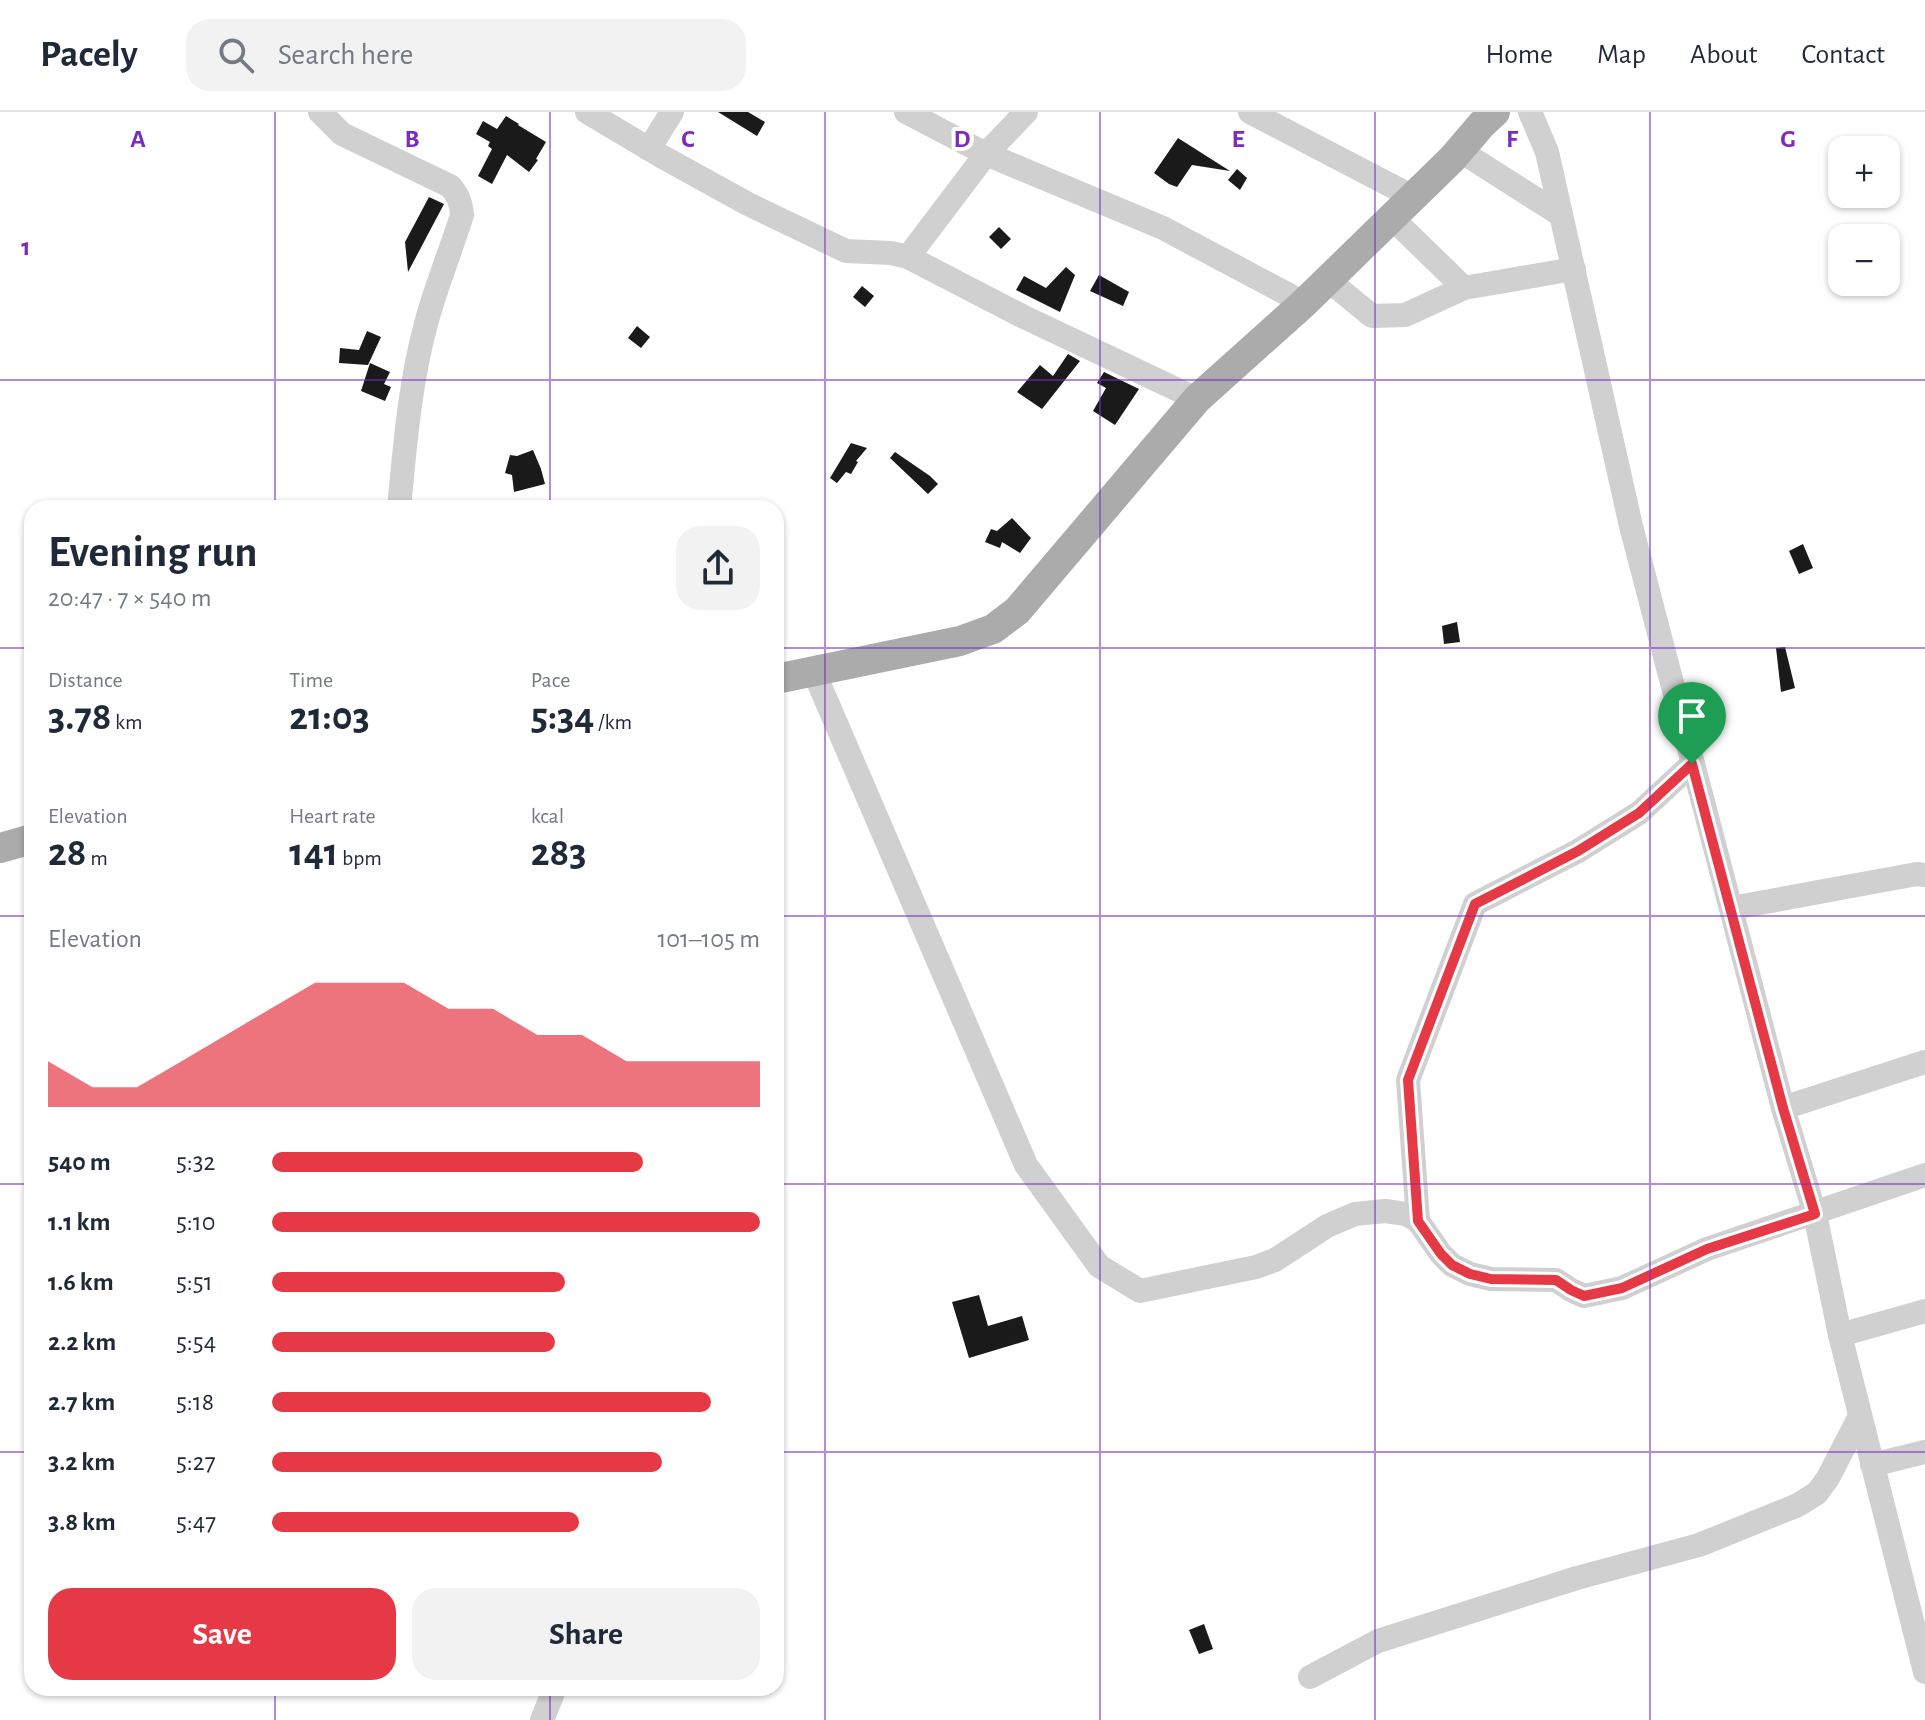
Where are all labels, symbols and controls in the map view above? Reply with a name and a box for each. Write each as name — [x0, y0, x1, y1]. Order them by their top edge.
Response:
search box — [186, 19, 746, 91]
icon: search — [214, 33, 258, 77]
text: Pacely — [40, 36, 138, 74]
text: Search here — [278, 40, 413, 70]
text: Home — [1486, 41, 1553, 69]
text: Map — [1597, 41, 1646, 69]
text: About — [1690, 41, 1758, 69]
text: Contact — [1802, 41, 1885, 69]
text: A — [130, 126, 146, 152]
text: B — [404, 126, 420, 152]
text: C — [681, 126, 695, 152]
text: D — [953, 126, 971, 152]
text: E — [1231, 126, 1245, 152]
text: F — [1506, 126, 1519, 152]
text: G — [1780, 126, 1796, 152]
map controls — [1828, 136, 1900, 296]
button: + — [1828, 136, 1900, 208]
button: − — [1828, 224, 1900, 296]
text: 1 — [21, 234, 31, 260]
button: share — [676, 526, 760, 610]
text: Evening run — [48, 531, 257, 575]
text: 20:47 · 7 × 540 m — [48, 585, 212, 611]
text: Distance — [48, 669, 123, 691]
text: Time — [289, 669, 333, 691]
text: Pace — [531, 669, 570, 691]
pin — [1658, 682, 1726, 764]
icon: arrive — [1670, 694, 1714, 738]
text: 3.78 — [48, 697, 111, 737]
text: 21:03 — [289, 697, 370, 737]
text: 5:34 — [531, 697, 594, 737]
text: km — [111, 711, 143, 733]
text: /km — [594, 711, 632, 733]
text: Elevation — [48, 805, 128, 827]
text: Heart rate — [289, 805, 376, 827]
text: kcal — [531, 805, 564, 827]
text: 28 — [48, 833, 87, 873]
text: 141 — [289, 833, 338, 873]
text: 283 — [531, 833, 586, 873]
text: m — [87, 847, 108, 869]
text: bpm — [338, 847, 382, 869]
text: Elevation — [48, 926, 142, 952]
text: 101–105 m — [657, 926, 760, 952]
text: 540 m — [48, 1149, 111, 1175]
text: 5:32 — [176, 1149, 215, 1175]
text: 1.1 km — [48, 1209, 110, 1235]
text: 5:10 — [176, 1209, 216, 1235]
text: 1.6 km — [48, 1269, 114, 1295]
text: 5:51 — [176, 1269, 213, 1295]
text: 2.2 km — [48, 1329, 116, 1355]
text: 5:54 — [176, 1329, 216, 1355]
text: 2.7 km — [48, 1389, 115, 1415]
text: 5:18 — [176, 1389, 214, 1415]
text: 3.2 km — [48, 1449, 115, 1475]
text: 5:27 — [176, 1449, 216, 1475]
text: 3.8 km — [48, 1509, 116, 1535]
text: 5:47 — [176, 1509, 216, 1535]
button: Save — [48, 1588, 396, 1680]
button: Share — [412, 1588, 760, 1680]

